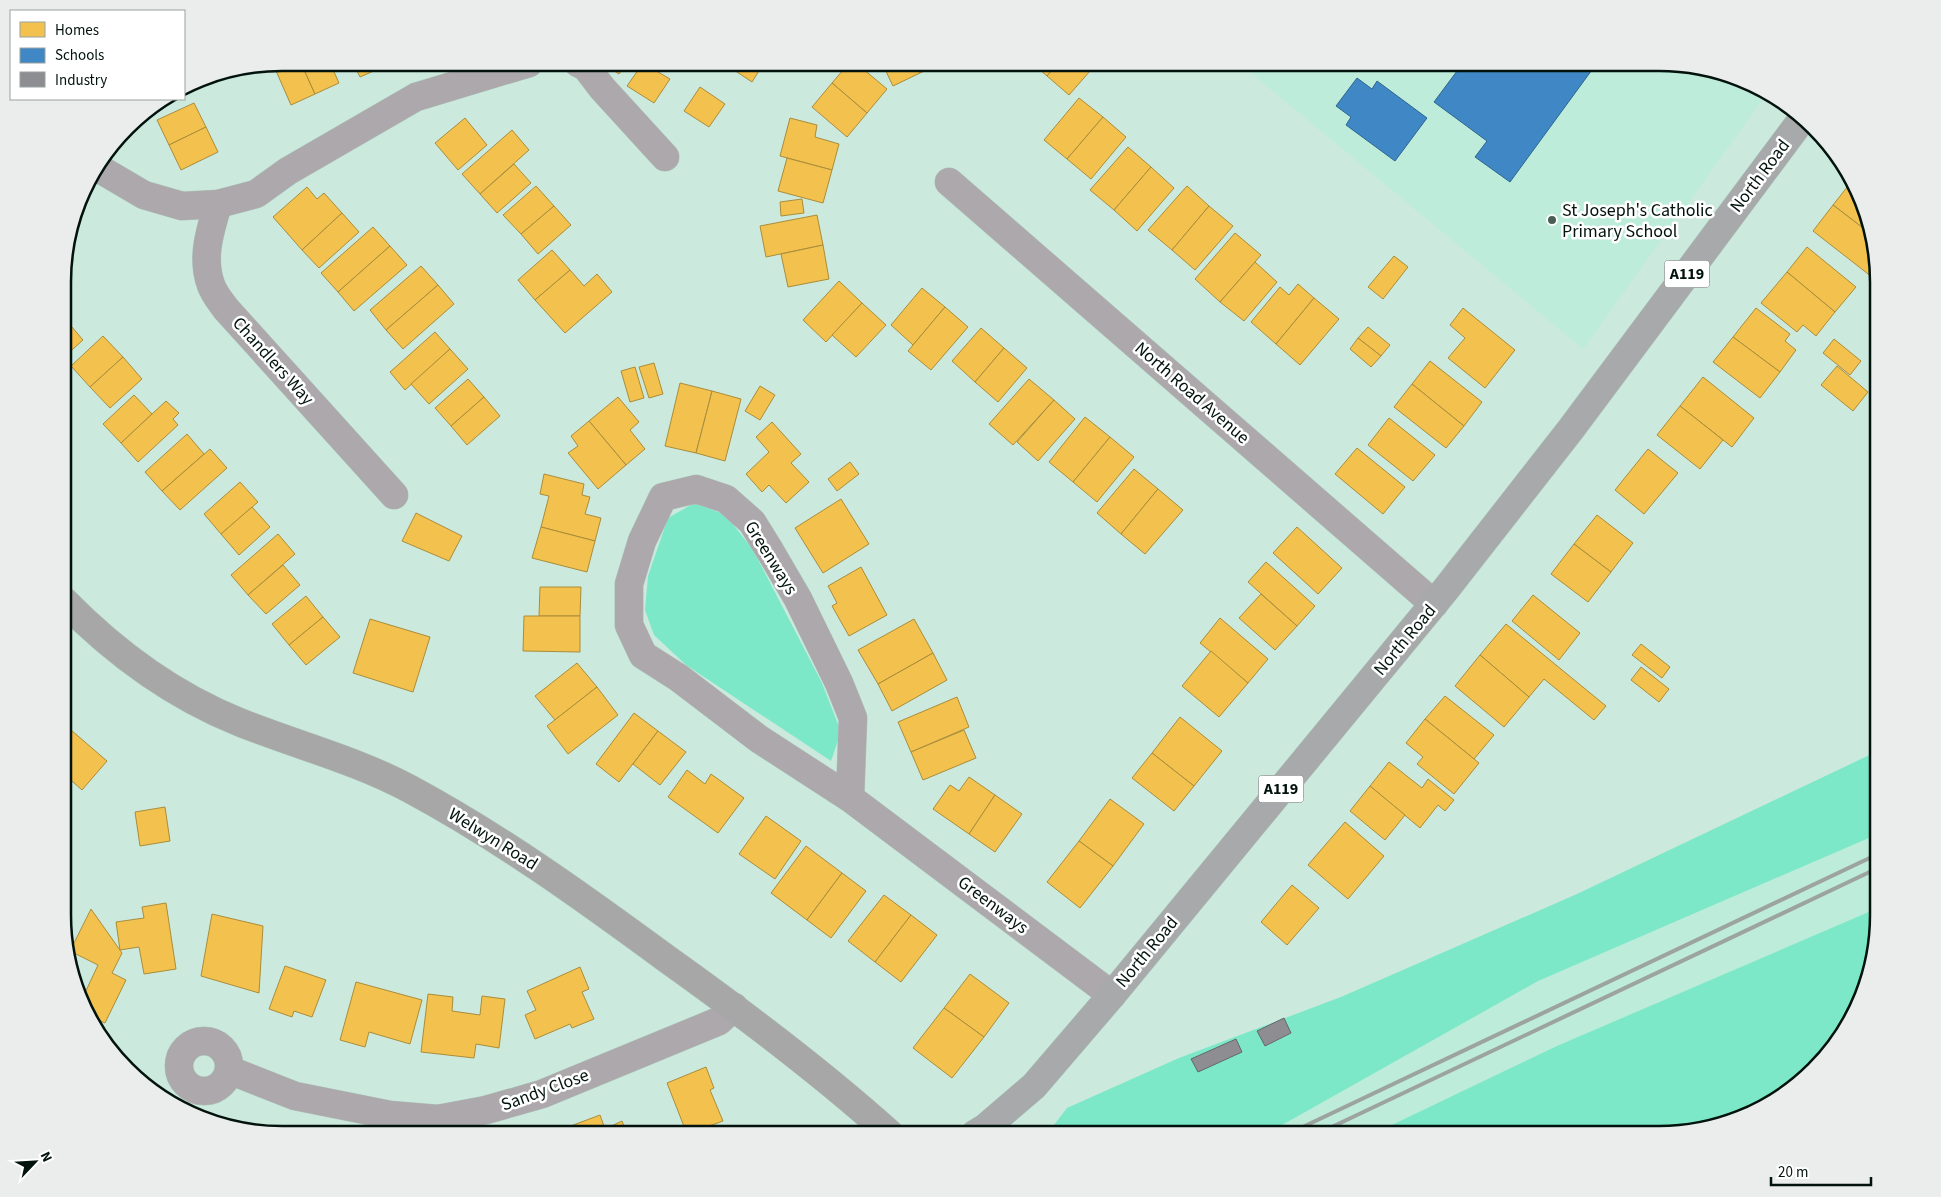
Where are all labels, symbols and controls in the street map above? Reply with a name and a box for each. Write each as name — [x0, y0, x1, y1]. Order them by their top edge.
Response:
legend — [10, 10, 185, 100]
text: Homes — [55, 20, 99, 41]
text: Schools — [55, 45, 104, 66]
text: Industry — [55, 70, 107, 91]
street label: North Road — [1724, 134, 1796, 218]
place label: St Joseph's Catholic Primary School — [1562, 198, 1713, 244]
marker: St Joseph's Catholic Primary School — [1546, 214, 1558, 226]
road number: A119 — [1664, 260, 1710, 288]
street label: Chandlers Way — [227, 311, 320, 411]
street label: North Road Avenue — [1129, 336, 1255, 450]
street label: Greenways — [738, 516, 804, 600]
street label: North Road — [1368, 599, 1442, 681]
road number: A119 — [1258, 776, 1304, 802]
street label: Welwyn Road — [444, 802, 542, 876]
street label: Greenways — [952, 870, 1034, 940]
street label: North Road — [1110, 911, 1184, 993]
street label: Sandy Close — [498, 1063, 592, 1117]
north arrow — [10, 1137, 60, 1187]
text: N — [35, 1148, 57, 1165]
scale bar — [1771, 1154, 1871, 1186]
text: 20 m — [1778, 1162, 1808, 1183]

